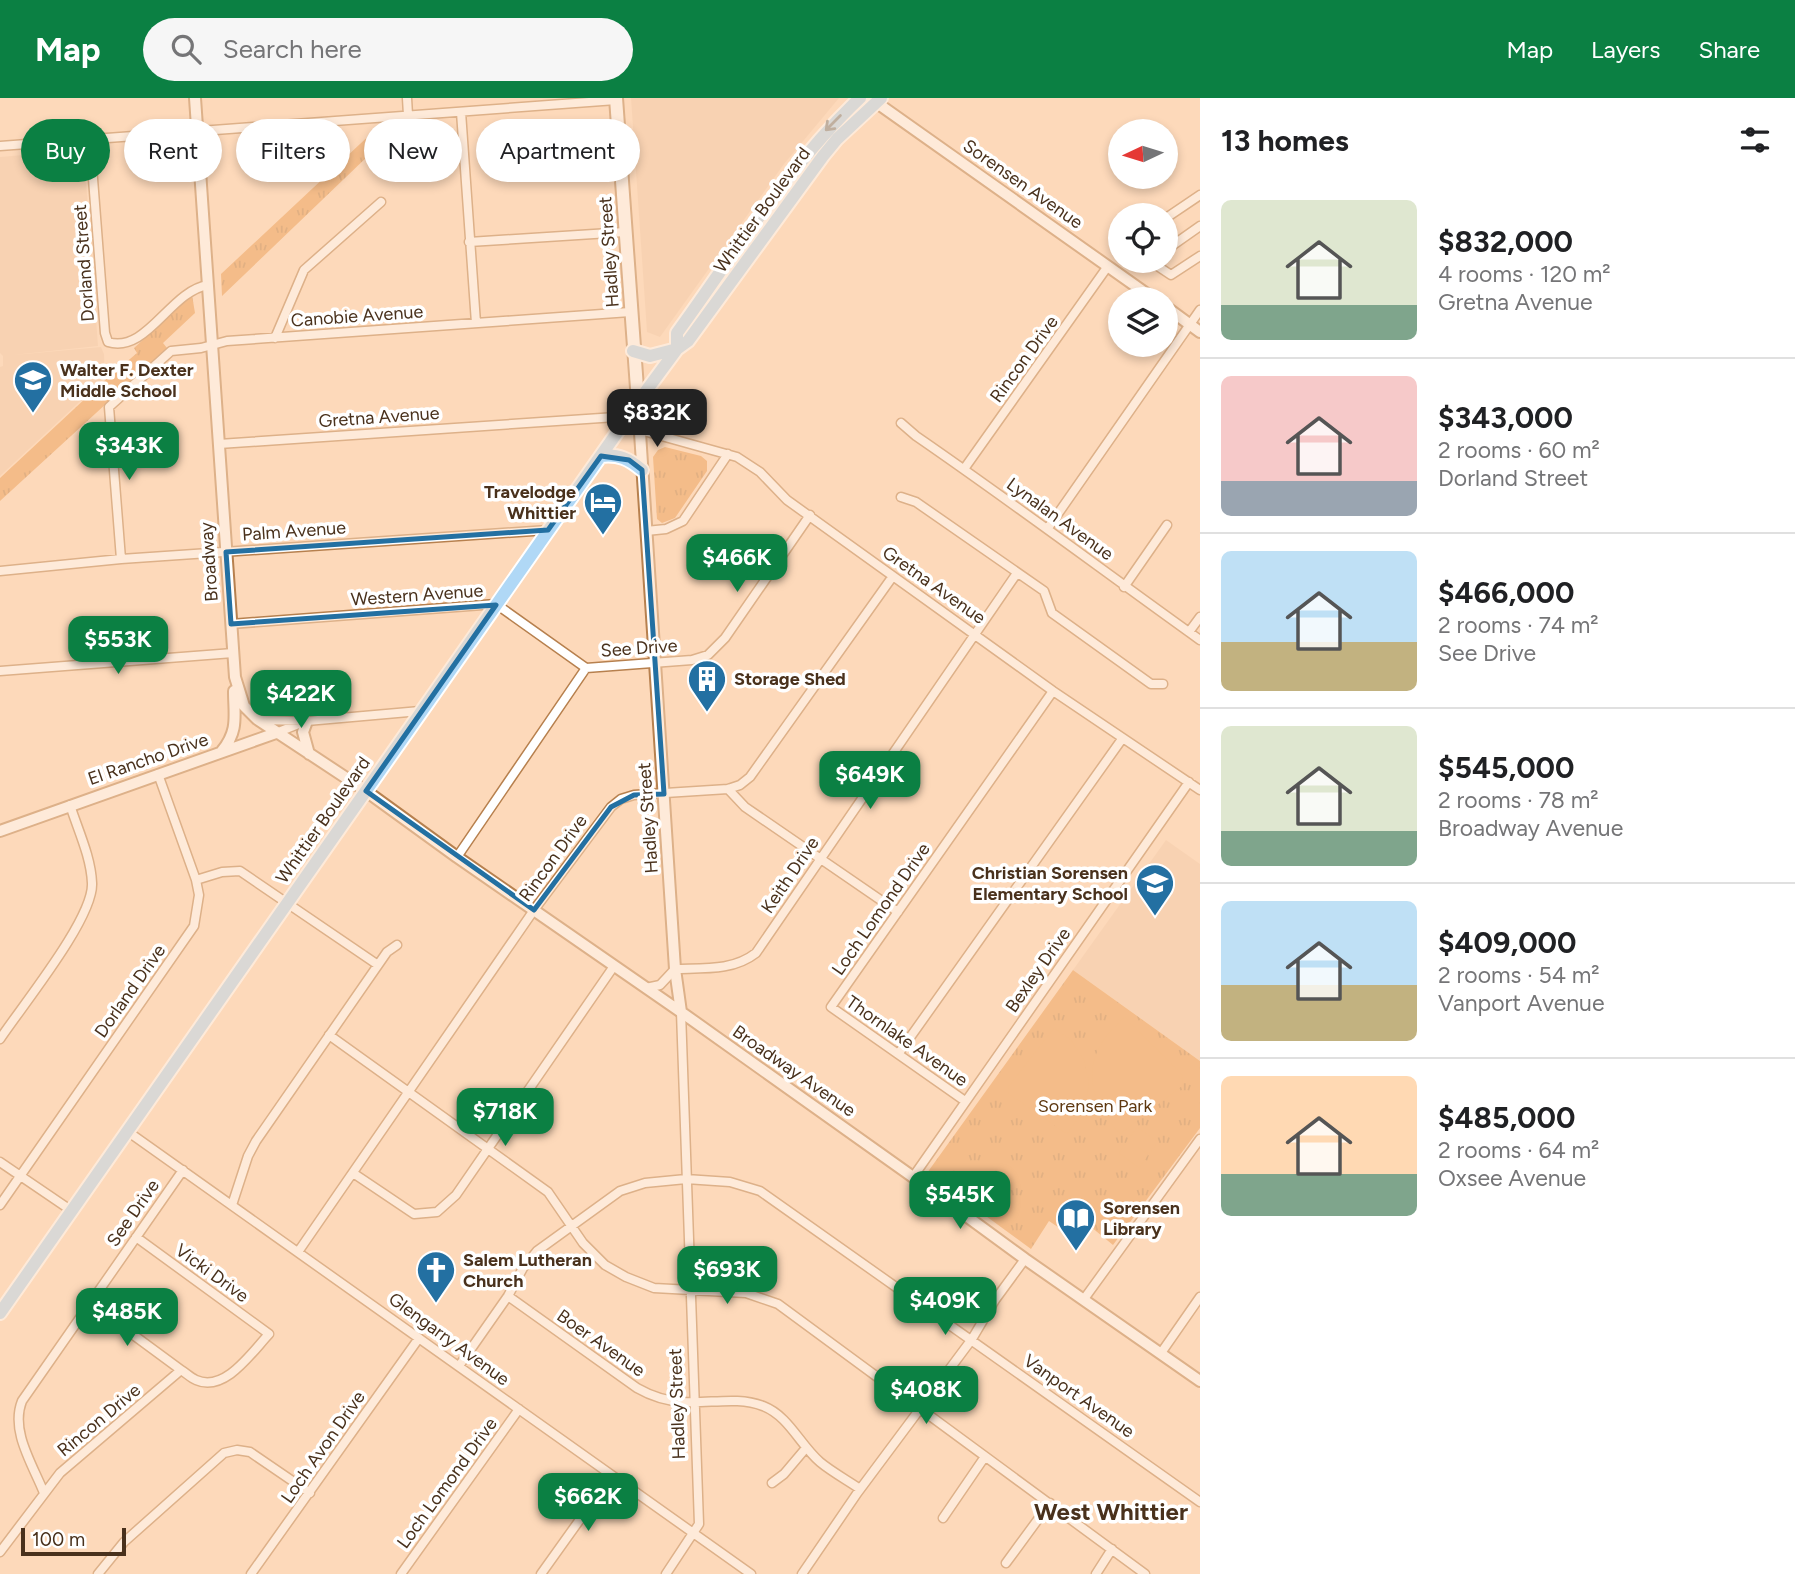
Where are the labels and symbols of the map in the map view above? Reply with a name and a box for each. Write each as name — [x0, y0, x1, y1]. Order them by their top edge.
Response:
one-way arrow — [825, 115, 842, 132]
north arrow — [1108, 119, 1178, 189]
street label: Sorensen Avenue — [959, 135, 1087, 234]
street label: Whittier Boulevard — [709, 143, 815, 277]
street label: Hadley Street — [594, 196, 624, 308]
street label: Dorland Street — [69, 203, 99, 322]
street label: Canobie Avenue — [290, 300, 424, 332]
street label: Rincon Drive — [985, 311, 1063, 407]
school or university icon: Walter F. Dexter Middle School — [12, 359, 54, 414]
place label: Walter F. Dexter Middle School — [60, 359, 194, 402]
pin: $832K — [608, 390, 706, 449]
street label: Gretna Avenue — [318, 402, 440, 432]
pin: $343K — [80, 422, 178, 482]
street label: Lynalan Avenue — [1002, 473, 1118, 565]
place label: Travelodge Whittier — [484, 481, 576, 524]
hotel icon: Travelodge Whittier — [582, 481, 624, 536]
street label: Palm Avenue — [241, 516, 347, 546]
street label: Broadway — [195, 521, 223, 603]
pin: $466K — [688, 534, 786, 594]
street label: Gretna Avenue — [878, 541, 990, 629]
street label: Western Avenue — [350, 579, 484, 611]
pin: $553K — [69, 616, 167, 676]
street label: See Drive — [600, 634, 678, 662]
building icon: Storage Shed — [686, 658, 728, 713]
place label: Storage Shed — [734, 668, 846, 690]
pin: $422K — [252, 670, 350, 730]
street label: El Rancho Drive — [85, 728, 211, 790]
street label: Whittier Boulevard — [271, 752, 375, 888]
pin: $649K — [821, 752, 919, 811]
street label: Hadley Street — [633, 762, 663, 874]
street label: Rincon Drive — [514, 810, 592, 906]
street label: Keith Drive — [756, 832, 824, 918]
street label: Loch Lomond Drive — [827, 839, 935, 979]
place label: Christian Sorensen Elementary School — [972, 862, 1128, 905]
school or university icon: Christian Sorensen Elementary School — [1134, 862, 1176, 917]
street label: Bexley Drive — [1001, 923, 1075, 1017]
street label: Dorland Drive — [90, 940, 170, 1042]
street label: Thornlake Avenue — [842, 991, 972, 1091]
street label: Broadway Avenue — [728, 1020, 860, 1122]
pin: $718K — [456, 1088, 554, 1148]
park label: Sorensen Park — [1038, 1095, 1152, 1117]
pin: $545K — [911, 1172, 1009, 1231]
street label: See Drive — [102, 1175, 164, 1251]
library icon: Sorensen Library — [1055, 1197, 1097, 1252]
place label: Sorensen Library — [1103, 1197, 1180, 1240]
street label: Vicki Drive — [171, 1239, 253, 1307]
pin: $693K — [678, 1246, 776, 1306]
church icon: Salem Lutheran Church — [415, 1249, 457, 1304]
place label: Salem Lutheran Church — [463, 1249, 592, 1292]
pin: $409K — [896, 1278, 994, 1337]
pin: $485K — [78, 1288, 176, 1348]
street label: Glengarry Avenue — [384, 1288, 514, 1390]
street label: Boer Avenue — [553, 1305, 649, 1382]
street label: Hadley Street — [664, 1348, 690, 1460]
street label: Vanport Avenue — [1019, 1350, 1139, 1442]
pin: $408K — [877, 1366, 975, 1426]
street label: Rincon Drive — [53, 1379, 145, 1461]
street label: Loch Avon Drive — [276, 1387, 370, 1507]
street label: Loch Lomond Drive — [392, 1413, 502, 1553]
pin: $662K — [539, 1474, 637, 1533]
district label: West Whittier — [1034, 1497, 1188, 1526]
scale bar — [21, 1525, 126, 1557]

